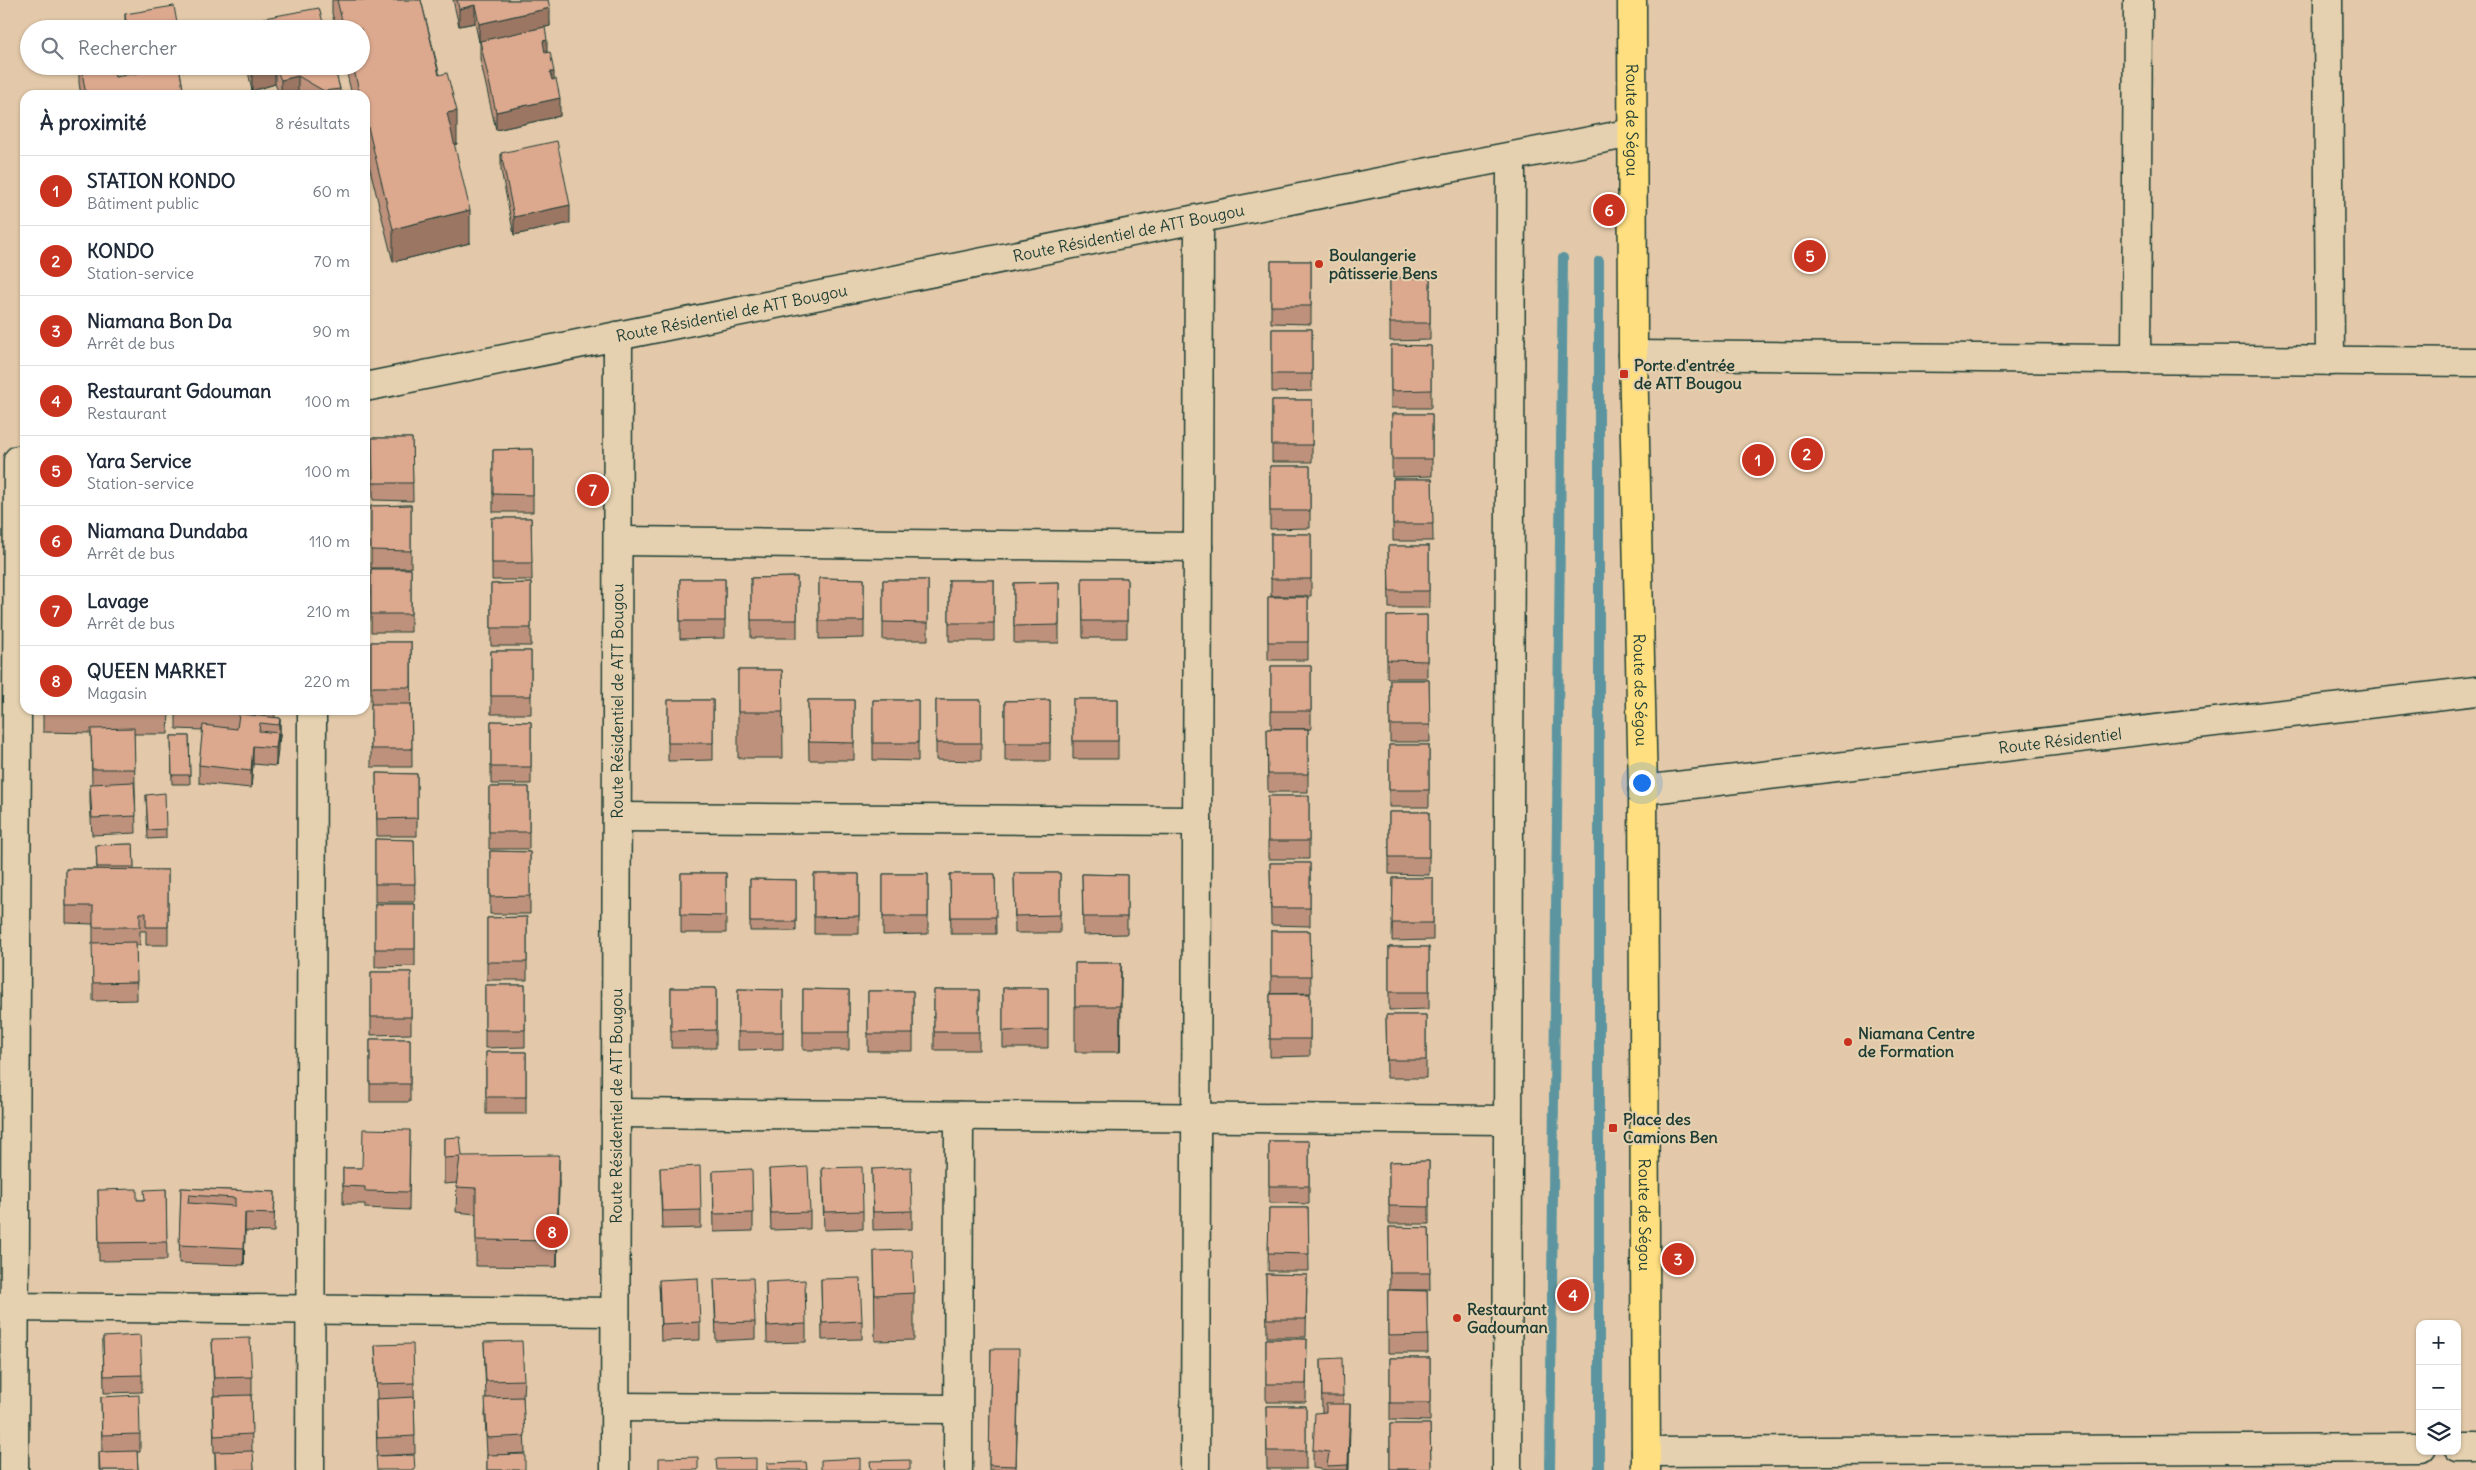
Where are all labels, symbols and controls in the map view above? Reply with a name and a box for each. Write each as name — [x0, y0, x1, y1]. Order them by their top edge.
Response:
search box — [20, 20, 370, 75]
icon: search — [38, 34, 66, 62]
text: Rechercher — [78, 36, 177, 60]
street label: Route de Ségou — [1622, 64, 1642, 176]
text: À proximité — [40, 109, 147, 136]
text: 8 résultats — [275, 113, 350, 133]
text: STATION KONDO — [87, 169, 236, 193]
text: 1 — [53, 181, 59, 201]
text: 60 m — [312, 181, 350, 201]
pin: 6 — [1593, 191, 1625, 229]
text: Bâtiment public — [87, 193, 199, 213]
street label: Route Résidentiel de ATT Bougou — [1011, 200, 1246, 266]
pin: 5 — [1794, 237, 1826, 275]
text: KONDO — [87, 239, 154, 263]
place label: Boulangerie pâtisserie Bens — [1329, 245, 1438, 284]
text: 2 — [52, 251, 60, 271]
text: 70 m — [314, 251, 350, 271]
marker: Boulangerie pâtisserie Bens — [1313, 258, 1325, 270]
text: Station-service — [87, 263, 194, 283]
street label: Route Résidentiel de ATT Bougou — [614, 280, 849, 346]
text: Niamana Bon Da — [87, 309, 232, 333]
text: 3 — [51, 321, 61, 341]
text: 90 m — [312, 321, 350, 341]
text: Arrêt de bus — [87, 333, 175, 353]
place label: Porte d'entrée de ATT Bougou — [1634, 355, 1742, 394]
marker: Porte d'entrée de ATT Bougou — [1618, 368, 1630, 380]
text: Restaurant Gdouman — [87, 379, 271, 403]
text: 4 — [51, 391, 61, 411]
text: 100 m — [305, 391, 350, 411]
text: Restaurant — [87, 403, 167, 423]
pin: 2 — [1791, 435, 1823, 473]
pin: 1 — [1742, 441, 1774, 479]
text: Yara Service — [87, 449, 192, 473]
text: 5 — [51, 461, 61, 481]
text: 100 m — [305, 461, 350, 481]
pin: 7 — [577, 471, 609, 509]
text: Station-service — [87, 473, 194, 493]
text: Niamana Dundaba — [87, 519, 248, 543]
text: 6 — [51, 531, 61, 551]
text: 110 m — [309, 531, 350, 551]
text: Arrêt de bus — [87, 543, 175, 563]
street label: Route Résidentiel de ATT Bougou — [607, 583, 627, 819]
text: Lavage — [87, 589, 149, 613]
text: 7 — [52, 601, 60, 621]
text: 210 m — [307, 601, 350, 621]
text: Arrêt de bus — [87, 613, 175, 633]
street label: Route de Ségou — [1629, 633, 1652, 746]
text: QUEEN MARKET — [87, 659, 227, 683]
text: 8 — [51, 671, 61, 691]
text: 220 m — [304, 671, 350, 691]
text: Magasin — [87, 683, 147, 703]
street label: Route Résidentiel — [1997, 723, 2123, 758]
your location — [1629, 770, 1655, 796]
street label: Route Résidentiel de ATT Bougou — [606, 988, 626, 1224]
place label: Niamana Centre de Formation — [1858, 1023, 1975, 1061]
marker: Niamana Centre de Formation — [1842, 1036, 1854, 1048]
place label: Place des Camions Ben — [1623, 1109, 1718, 1147]
marker: Place des Camions Ben — [1607, 1122, 1619, 1134]
street label: Route de Ségou — [1635, 1159, 1655, 1271]
pin: 8 — [536, 1213, 568, 1251]
pin: 3 — [1662, 1240, 1694, 1278]
pin: 4 — [1557, 1276, 1589, 1314]
place label: Restaurant Gadouman — [1467, 1299, 1548, 1337]
marker: Restaurant Gadouman — [1451, 1312, 1463, 1324]
map controls — [2416, 1320, 2461, 1455]
button: + — [2416, 1320, 2461, 1365]
button: − — [2416, 1365, 2461, 1410]
button: layers — [2416, 1410, 2461, 1455]

